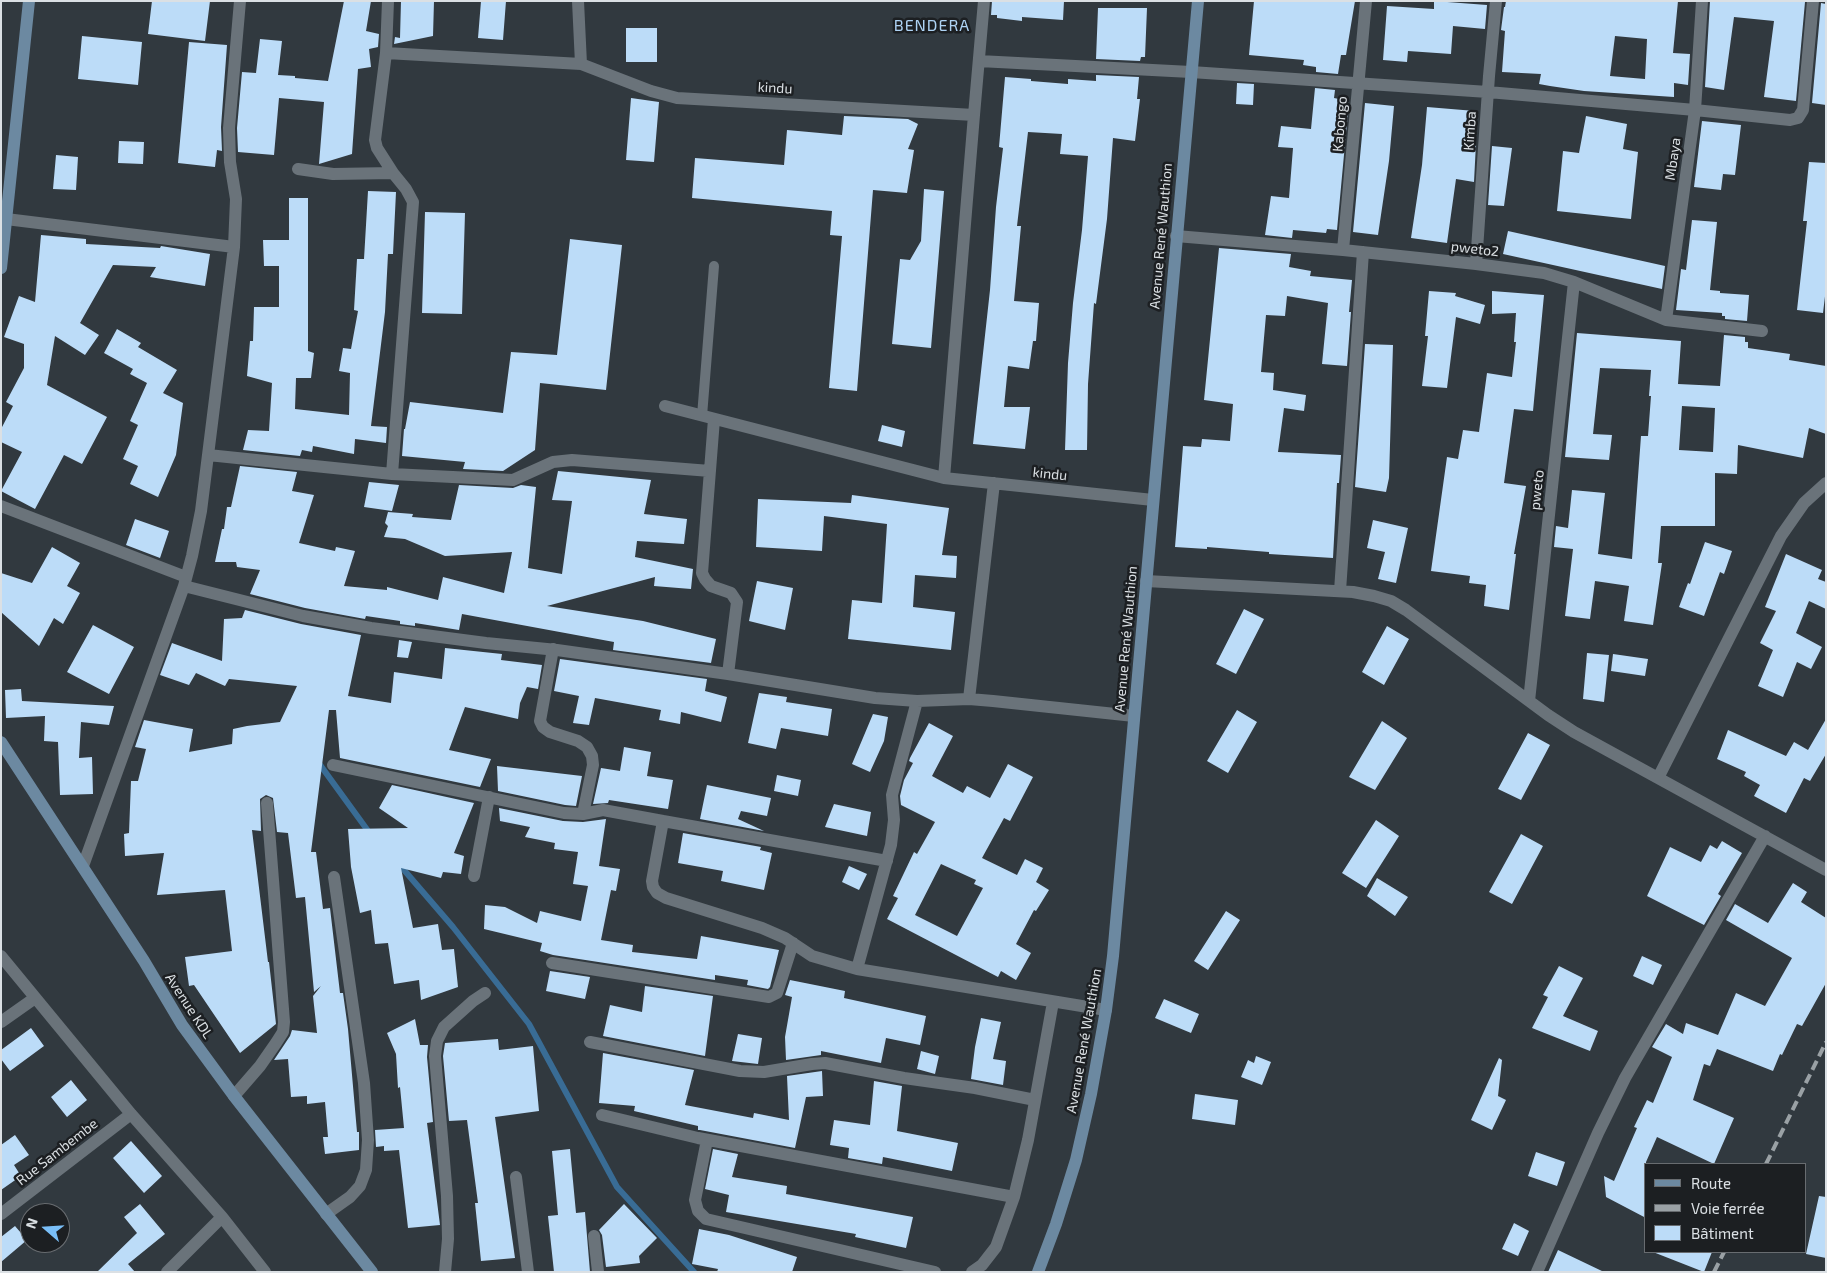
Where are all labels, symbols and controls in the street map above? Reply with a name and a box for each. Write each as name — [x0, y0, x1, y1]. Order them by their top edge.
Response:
district label: BENDERA — [893, 16, 971, 36]
street label: kindu — [757, 79, 793, 97]
street label: Kabongo — [1329, 96, 1351, 152]
street label: Kimba — [1460, 111, 1480, 151]
street label: Mbaya — [1662, 137, 1684, 181]
street label: Avenue René Wauthion — [1146, 162, 1176, 310]
street label: pweto2 — [1450, 238, 1500, 260]
street label: kindu — [1032, 464, 1068, 484]
street label: pweto — [1527, 469, 1547, 511]
street label: Avenue René Wauthion — [1111, 565, 1141, 713]
street label: Avenue René Wauthion — [1063, 967, 1105, 1115]
street label: Avenue KDL — [162, 970, 216, 1042]
street label: Rue Sambembe — [13, 1115, 101, 1189]
legend — [1644, 1163, 1807, 1253]
text: Route — [1691, 1174, 1731, 1192]
text: Voie ferrée — [1691, 1199, 1765, 1217]
north arrow — [20, 1203, 70, 1253]
text: N — [22, 1216, 41, 1231]
text: Bâtiment — [1691, 1224, 1754, 1242]

